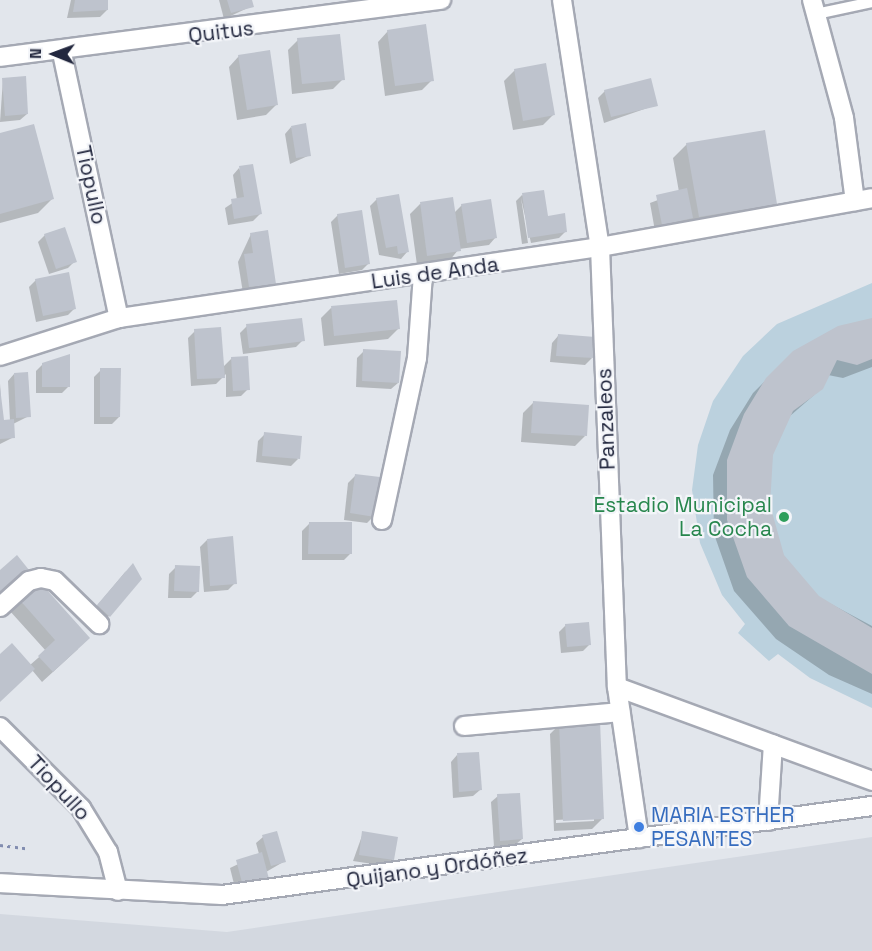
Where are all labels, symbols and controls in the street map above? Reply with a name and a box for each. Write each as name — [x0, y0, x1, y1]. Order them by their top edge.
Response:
street label: Quitus — [187, 15, 255, 49]
north arrow — [24, 24, 84, 84]
text: N — [25, 48, 46, 59]
street label: Tiopullo — [70, 143, 112, 227]
street label: Luis de Anda — [369, 252, 501, 294]
street label: Panzaleos — [592, 368, 620, 470]
place label: Estadio Municipal La Cocha — [593, 492, 772, 542]
marker: Estadio Municipal La Cocha — [777, 510, 791, 524]
street label: Tiopullo — [23, 750, 95, 826]
place label: MARIA ESTHER PESANTES — [651, 802, 795, 852]
marker: MARIA ESTHER PESANTES — [632, 820, 646, 834]
street label: Quijano y Ordóñez — [345, 843, 529, 893]

